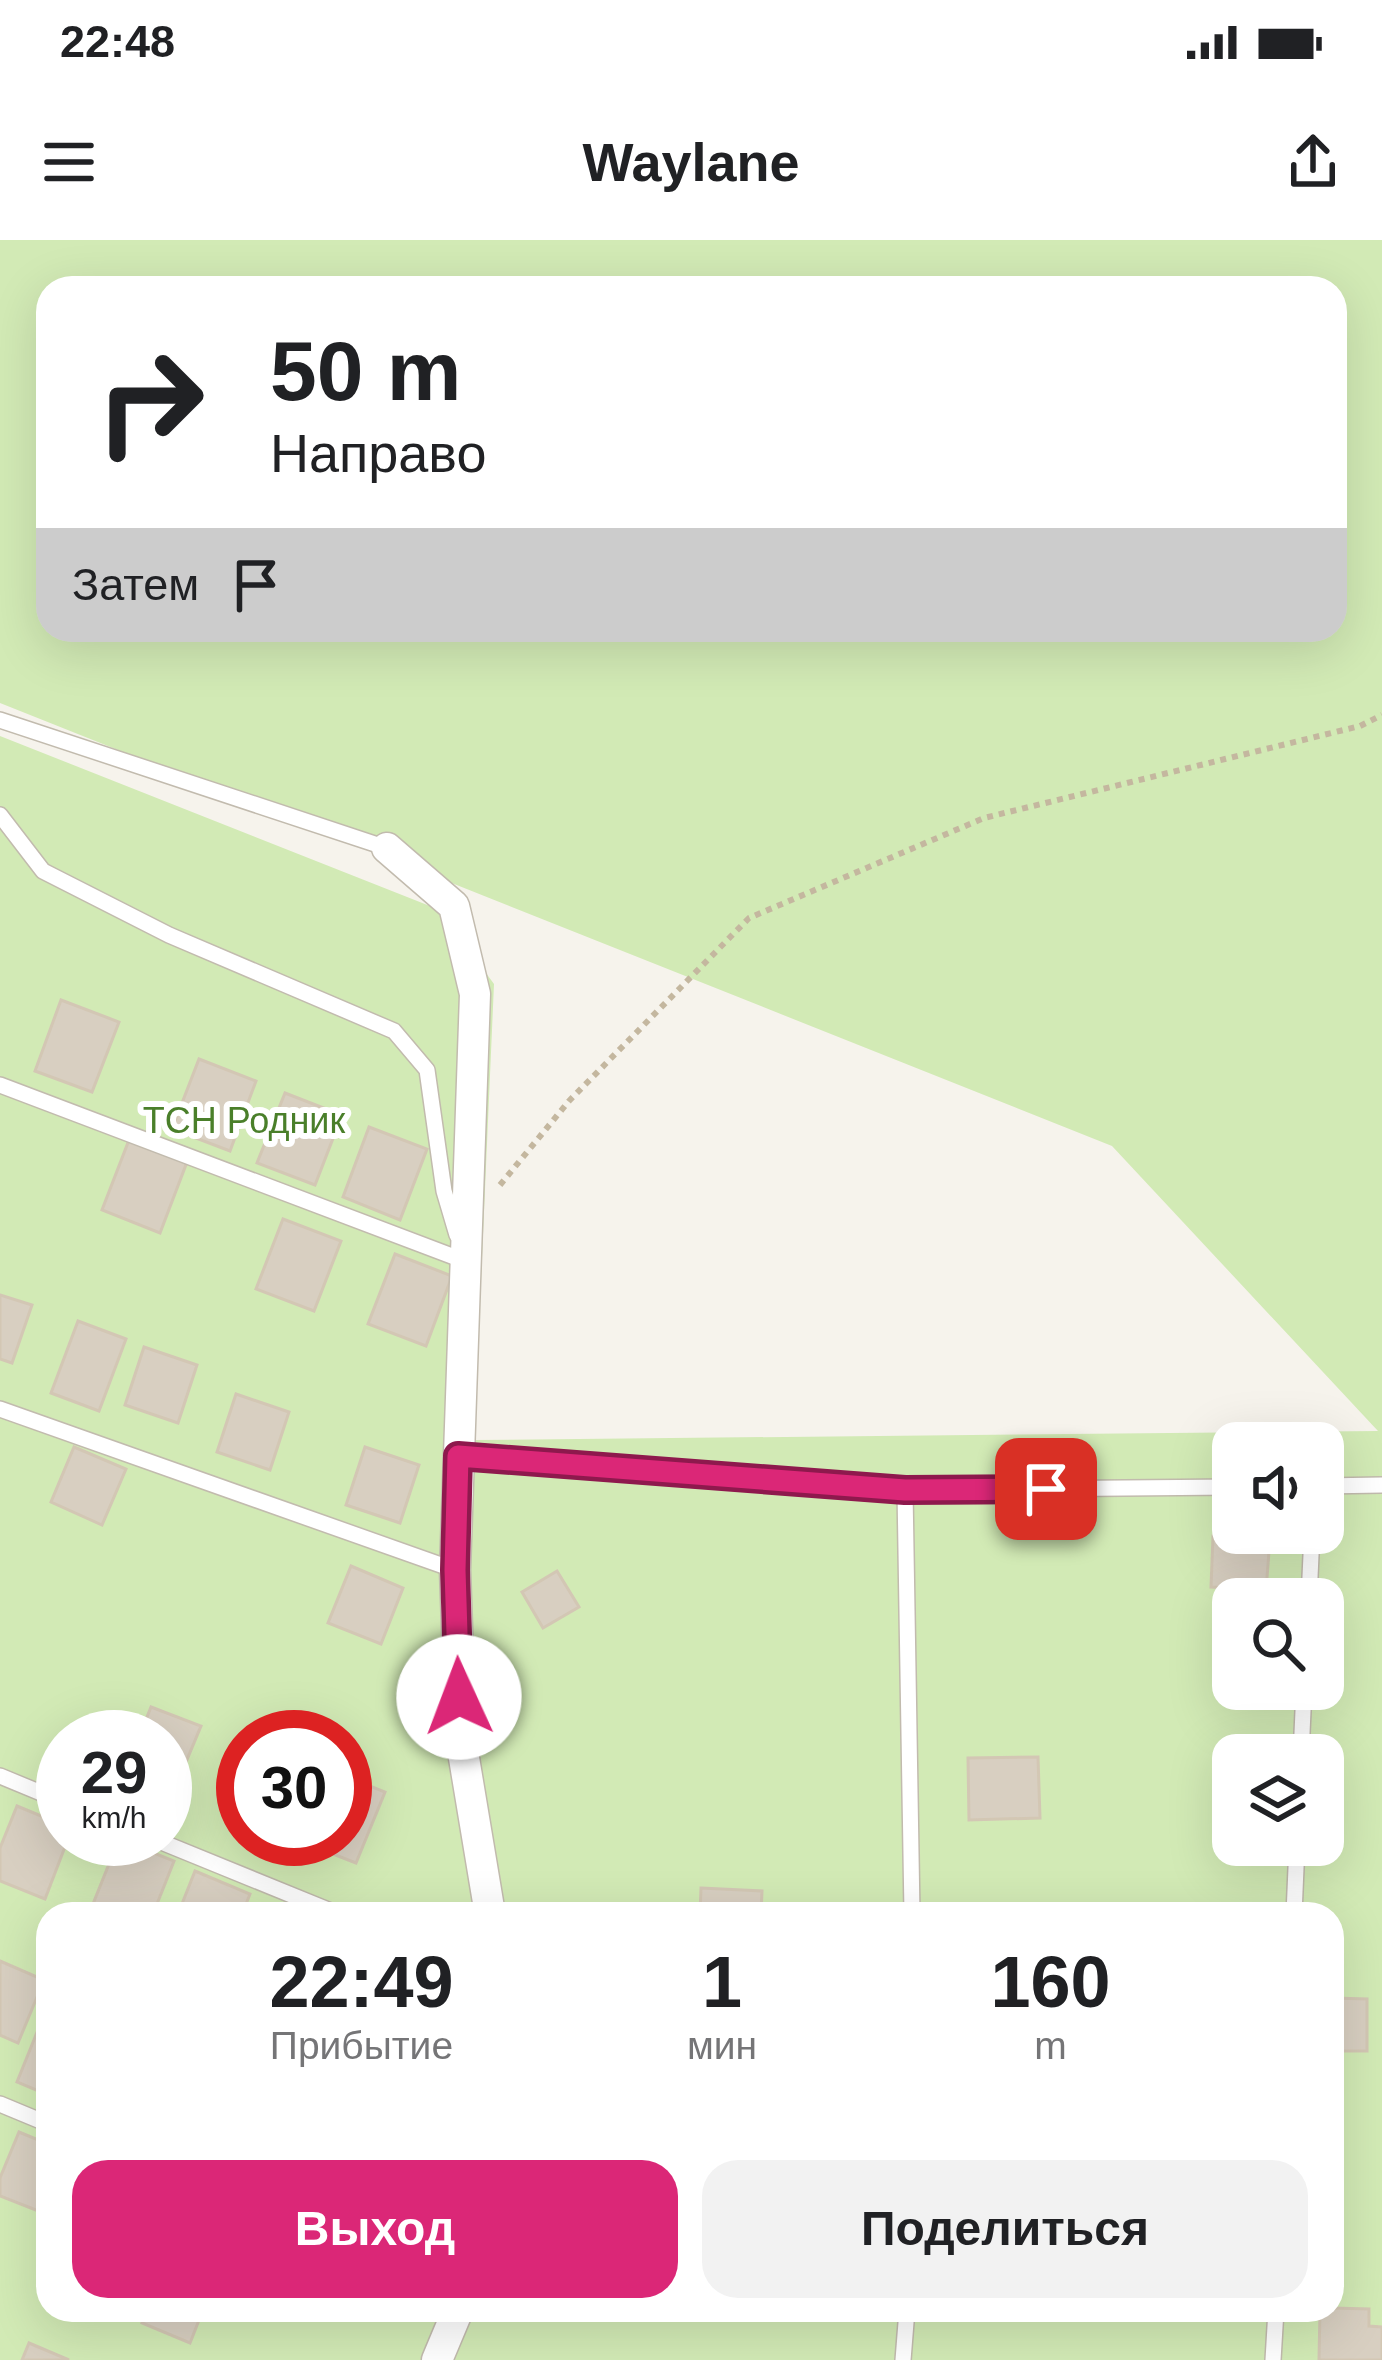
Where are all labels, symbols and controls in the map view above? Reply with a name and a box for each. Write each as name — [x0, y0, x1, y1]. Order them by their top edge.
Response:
text: 22:48 — [60, 16, 175, 67]
icon: menu — [36, 129, 102, 195]
icon: share — [1280, 129, 1346, 195]
text: Waylane — [582, 132, 800, 192]
icon: right — [72, 324, 228, 480]
text: 50 m — [270, 324, 461, 418]
text: Направо — [270, 423, 486, 483]
icon: arrive — [223, 552, 289, 618]
text: Затем — [72, 559, 199, 610]
park label: ТСН Родник — [143, 1100, 345, 1141]
map controls — [1212, 1422, 1344, 1866]
button: sound — [1212, 1422, 1344, 1554]
pin — [995, 1438, 1097, 1540]
icon: arrive — [1013, 1456, 1079, 1522]
button: search — [1212, 1578, 1344, 1710]
position arrow — [396, 1634, 522, 1760]
speed limit sign: 30 — [216, 1710, 372, 1866]
button: layers — [1212, 1734, 1344, 1866]
text: 29 — [81, 1739, 147, 1806]
text: km/h — [81, 1801, 147, 1834]
text: 22:49 — [269, 1942, 454, 2022]
text: 1 — [702, 1942, 742, 2022]
text: 160 — [990, 1942, 1111, 2022]
text: Прибытие — [270, 2024, 453, 2067]
text: мин — [687, 2024, 757, 2067]
text: m — [1034, 2024, 1067, 2067]
button: Выход — [72, 2160, 678, 2298]
button: Поделиться — [702, 2160, 1308, 2298]

